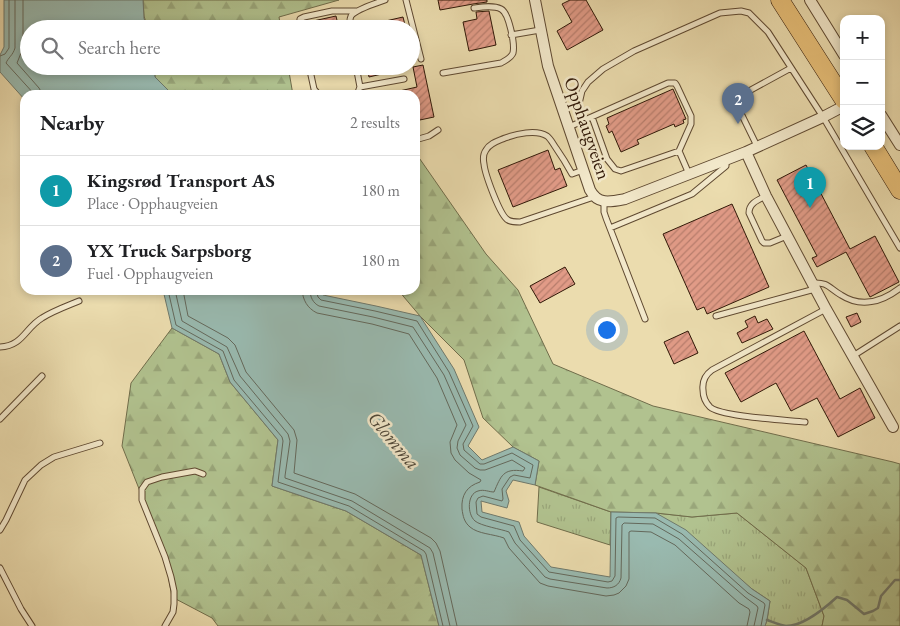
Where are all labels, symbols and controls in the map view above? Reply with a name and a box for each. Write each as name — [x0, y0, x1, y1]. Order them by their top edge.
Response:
map controls — [840, 15, 885, 150]
button: + — [840, 15, 885, 60]
search box — [20, 20, 420, 75]
icon: search — [38, 34, 66, 62]
text: Search here — [78, 35, 160, 60]
button: − — [840, 60, 885, 105]
street label: Opphaugveien — [558, 74, 617, 183]
pin: 2 — [722, 83, 754, 124]
button: layers — [840, 105, 885, 150]
text: Nearby — [40, 109, 104, 136]
text: 2 results — [350, 112, 400, 133]
pin: 1 — [794, 167, 826, 208]
text: Kingsrød Transport AS — [87, 168, 275, 193]
text: 1 — [52, 180, 60, 201]
text: 180 m — [361, 180, 400, 201]
text: Place · Opphaugveien — [87, 193, 218, 214]
text: YX Truck Sarpsborg — [87, 238, 251, 263]
text: 2 — [52, 250, 60, 271]
text: 180 m — [361, 250, 400, 271]
text: Fuel · Opphaugveien — [87, 263, 213, 284]
your location — [594, 317, 620, 343]
water label: Glomma — [362, 406, 426, 474]

